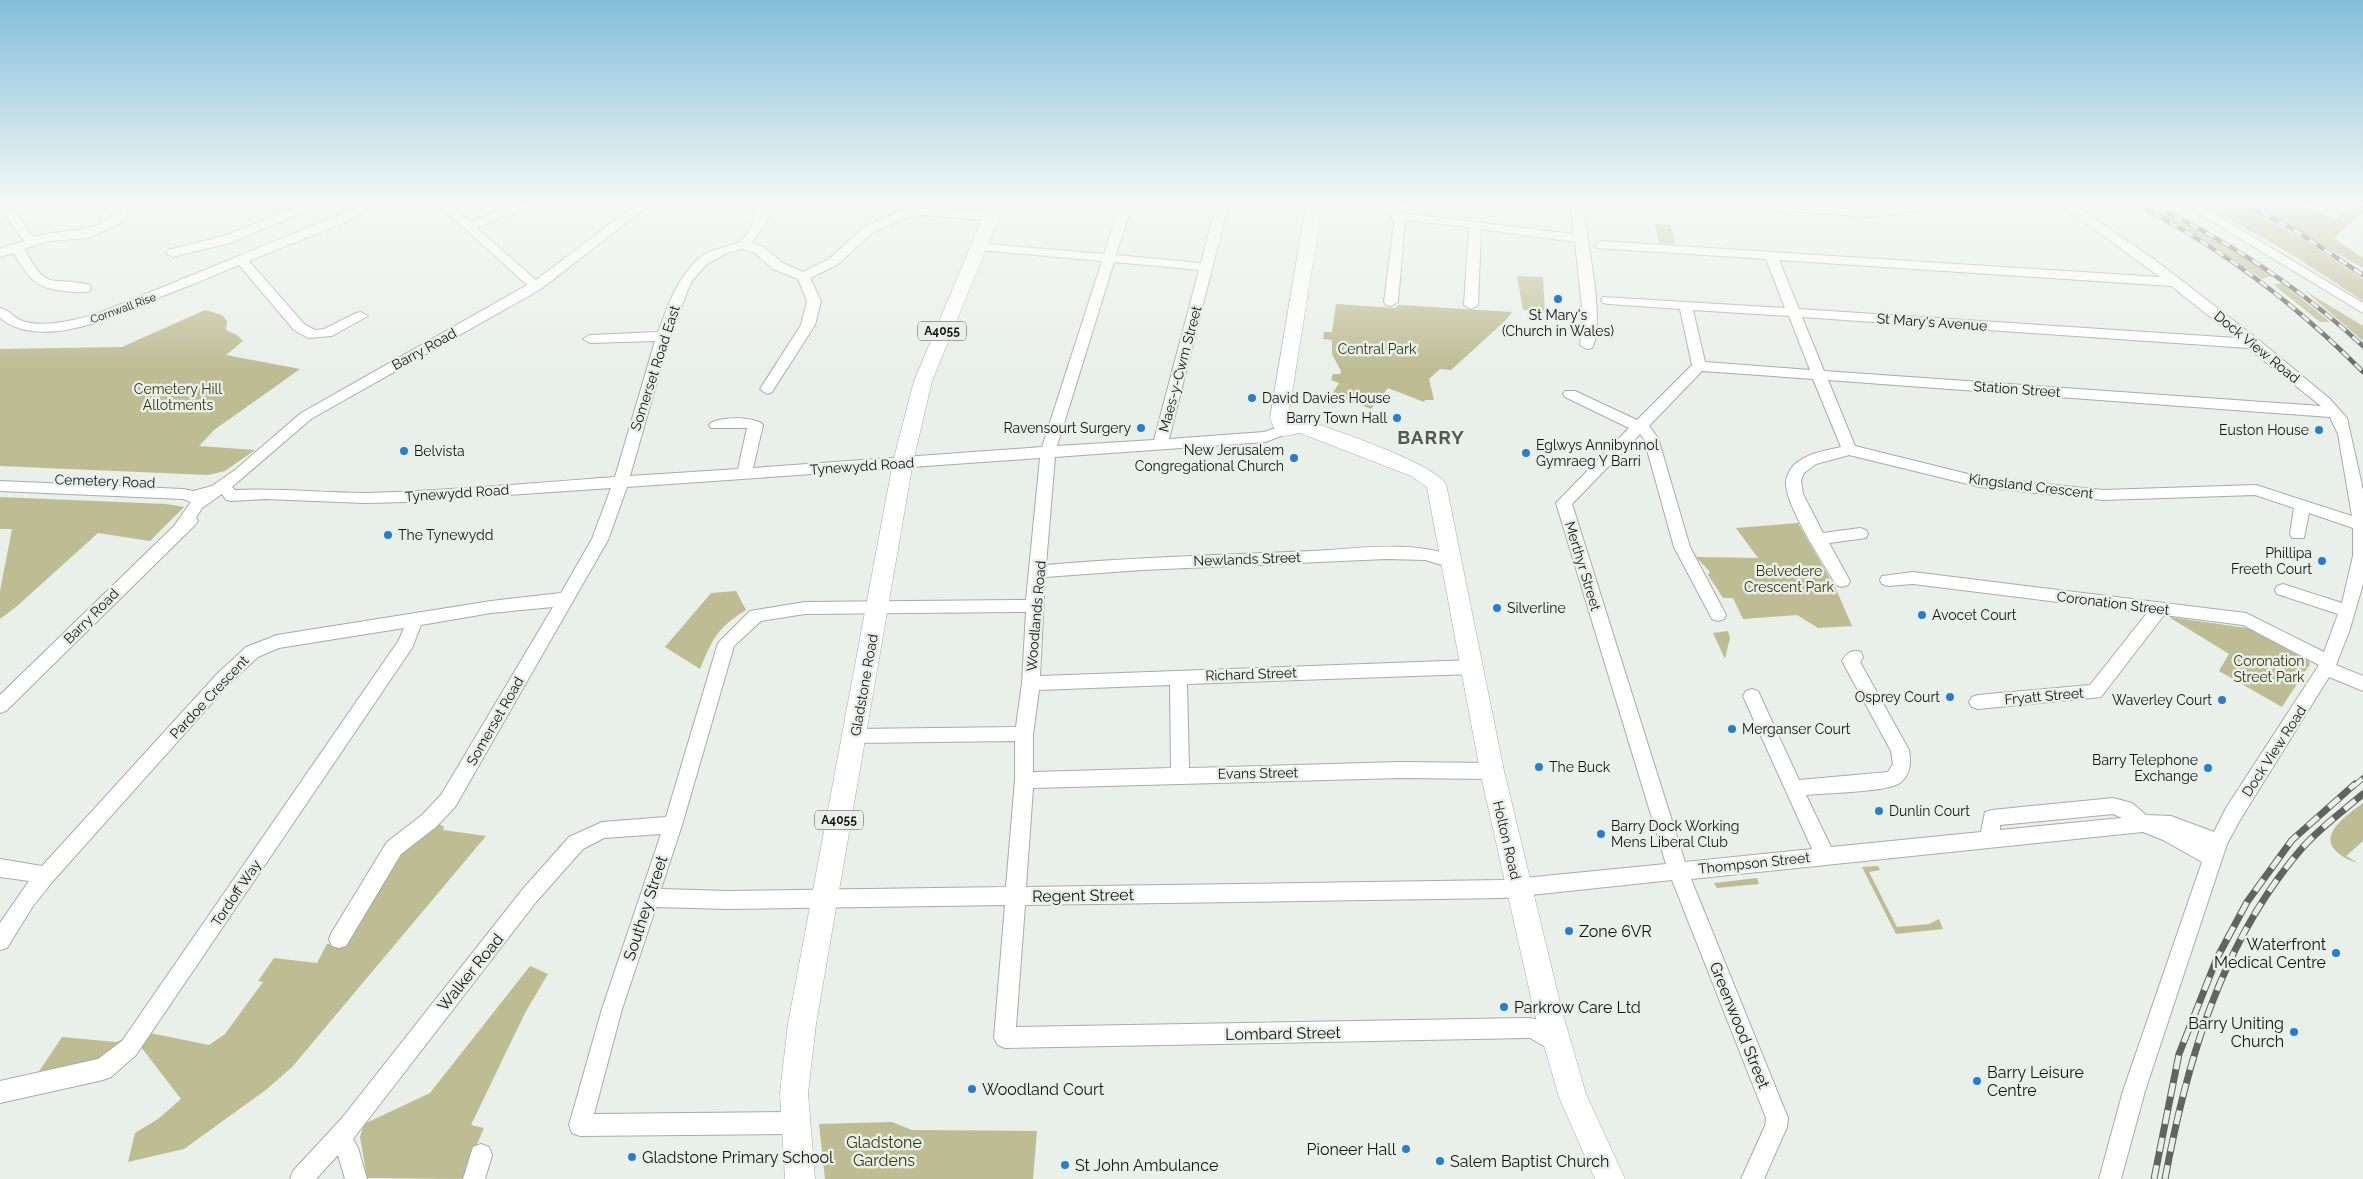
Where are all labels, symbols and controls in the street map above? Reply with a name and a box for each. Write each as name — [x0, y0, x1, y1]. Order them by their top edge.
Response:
street label: Cornwall Rise — [89, 290, 158, 326]
marker: St Mary's (Church in Wales) — [1552, 293, 1564, 305]
street label: Somerset Road East — [627, 303, 683, 433]
street label: Maes-y-Cwm Street — [1155, 304, 1205, 434]
place label: St Mary's (Church in Wales) — [1502, 307, 1614, 339]
street label: Dock View Road — [2211, 308, 2303, 386]
street label: St Mary's Avenue — [1876, 310, 1988, 334]
road number: A4055 — [918, 322, 966, 341]
street label: Barry Road — [389, 325, 459, 373]
park label: Central Park — [1338, 341, 1417, 357]
street label: Station Street — [1973, 378, 2061, 400]
park label: Cemetery Hill Allotments — [134, 381, 222, 413]
place label: David Davies House — [1262, 390, 1390, 406]
marker: David Davies House — [1246, 392, 1258, 404]
place label: Barry Town Hall — [1286, 410, 1387, 426]
marker: Barry Town Hall — [1391, 412, 1403, 424]
place label: Ravensourt Surgery — [1003, 420, 1131, 436]
marker: Ravensourt Surgery — [1135, 422, 1147, 434]
place label: Euston House — [2219, 422, 2309, 438]
marker: Euston House — [2313, 424, 2325, 436]
district label: BARRY — [1397, 426, 1465, 448]
place label: Eglwys Annibynnol Gymraeg Y Barri — [1536, 437, 1659, 469]
place label: New Jerusalem Congregational Church — [1135, 442, 1284, 474]
place label: Belvista — [414, 443, 465, 459]
marker: Belvista — [398, 445, 410, 457]
marker: Eglwys Annibynnol Gymraeg Y Barri — [1520, 447, 1532, 459]
marker: New Jerusalem Congregational Church — [1288, 452, 1300, 464]
street label: Tynewydd Road — [809, 454, 915, 478]
street label: Kingsland Crescent — [1968, 470, 2095, 502]
street label: Cemetery Road — [54, 471, 156, 491]
street label: Tynewydd Road — [404, 481, 510, 505]
street label: Merthyr Street — [1562, 519, 1604, 613]
place label: The Tynewydd — [398, 527, 493, 543]
marker: The Tynewydd — [382, 529, 394, 541]
place label: Phillipa Freeth Court — [2231, 545, 2312, 577]
street label: Newlands Street — [1193, 549, 1301, 569]
marker: Phillipa Freeth Court — [2316, 555, 2328, 567]
street label: Woodlands Road — [1023, 560, 1049, 672]
park label: Belvedere Crescent Park — [1744, 563, 1835, 595]
street label: Barry Road — [60, 585, 122, 647]
street label: Coronation Street — [2056, 588, 2171, 618]
place label: Silverline — [1507, 600, 1566, 616]
marker: Silverline — [1491, 602, 1503, 614]
place label: Avocet Court — [1932, 607, 2017, 623]
marker: Avocet Court — [1916, 609, 1928, 621]
street label: Gladstone Road — [847, 633, 881, 737]
street label: Pardoe Crescent — [166, 652, 252, 742]
park label: Coronation Street Park — [2234, 653, 2305, 685]
street label: Richard Street — [1205, 664, 1297, 684]
street label: Somerset Road — [463, 674, 527, 768]
street label: Fryatt Street — [2004, 685, 2085, 707]
place label: Osprey Court — [1855, 689, 1940, 705]
marker: Osprey Court — [1944, 691, 1956, 703]
place label: Waverley Court — [2112, 692, 2212, 708]
marker: Waverley Court — [2216, 694, 2228, 706]
street label: Dock View Road — [2239, 703, 2309, 799]
place label: Merganser Court — [1742, 721, 1851, 737]
marker: Merganser Court — [1726, 723, 1738, 735]
place label: Barry Telephone Exchange — [2092, 752, 2198, 784]
place label: The Buck — [1549, 759, 1611, 775]
marker: The Buck — [1533, 761, 1545, 773]
marker: Barry Telephone Exchange — [2202, 762, 2214, 774]
street label: Evans Street — [1218, 764, 1299, 782]
street label: Holton Road — [1490, 799, 1524, 881]
place label: Dunlin Court — [1889, 803, 1970, 819]
marker: Dunlin Court — [1873, 805, 1885, 817]
road number: A4055 — [815, 810, 863, 830]
place label: Barry Dock Working Mens Liberal Club — [1611, 818, 1739, 850]
marker: Barry Dock Working Mens Liberal Club — [1595, 828, 1607, 840]
street label: Thompson Street — [1697, 849, 1811, 877]
street label: Southey Street — [620, 853, 672, 963]
street label: Tordoff Way — [208, 856, 264, 929]
street label: Regent Street — [1032, 885, 1135, 906]
place label: Zone 6VR — [1579, 922, 1652, 941]
marker: Zone 6VR — [1563, 925, 1575, 937]
street label: Walker Road — [433, 930, 507, 1015]
place label: Waterfront Medical Centre — [2214, 935, 2327, 972]
marker: Waterfront Medical Centre — [2330, 947, 2342, 959]
street label: Greenwood Street — [1705, 959, 1774, 1092]
place label: Parkrow Care Ltd — [1514, 998, 1641, 1017]
marker: Parkrow Care Ltd — [1498, 1001, 1510, 1013]
place label: Barry Uniting Church — [2188, 1014, 2284, 1051]
street label: Lombard Street — [1225, 1023, 1342, 1044]
marker: Barry Uniting Church — [2288, 1026, 2300, 1038]
place label: Barry Leisure Centre — [1987, 1063, 2084, 1100]
marker: Barry Leisure Centre — [1971, 1075, 1983, 1087]
place label: Woodland Court — [982, 1080, 1105, 1099]
marker: Woodland Court — [966, 1083, 978, 1095]
park label: Gladstone Gardens — [846, 1133, 922, 1170]
place label: Pioneer Hall — [1306, 1140, 1397, 1159]
marker: Pioneer Hall — [1400, 1143, 1412, 1155]
place label: Gladstone Primary School — [642, 1148, 834, 1167]
marker: Gladstone Primary School — [626, 1151, 638, 1163]
place label: Salem Baptist Church — [1450, 1152, 1609, 1171]
marker: Salem Baptist Church — [1434, 1155, 1446, 1167]
place label: St John Ambulance — [1075, 1156, 1218, 1175]
marker: St John Ambulance — [1059, 1159, 1071, 1171]

